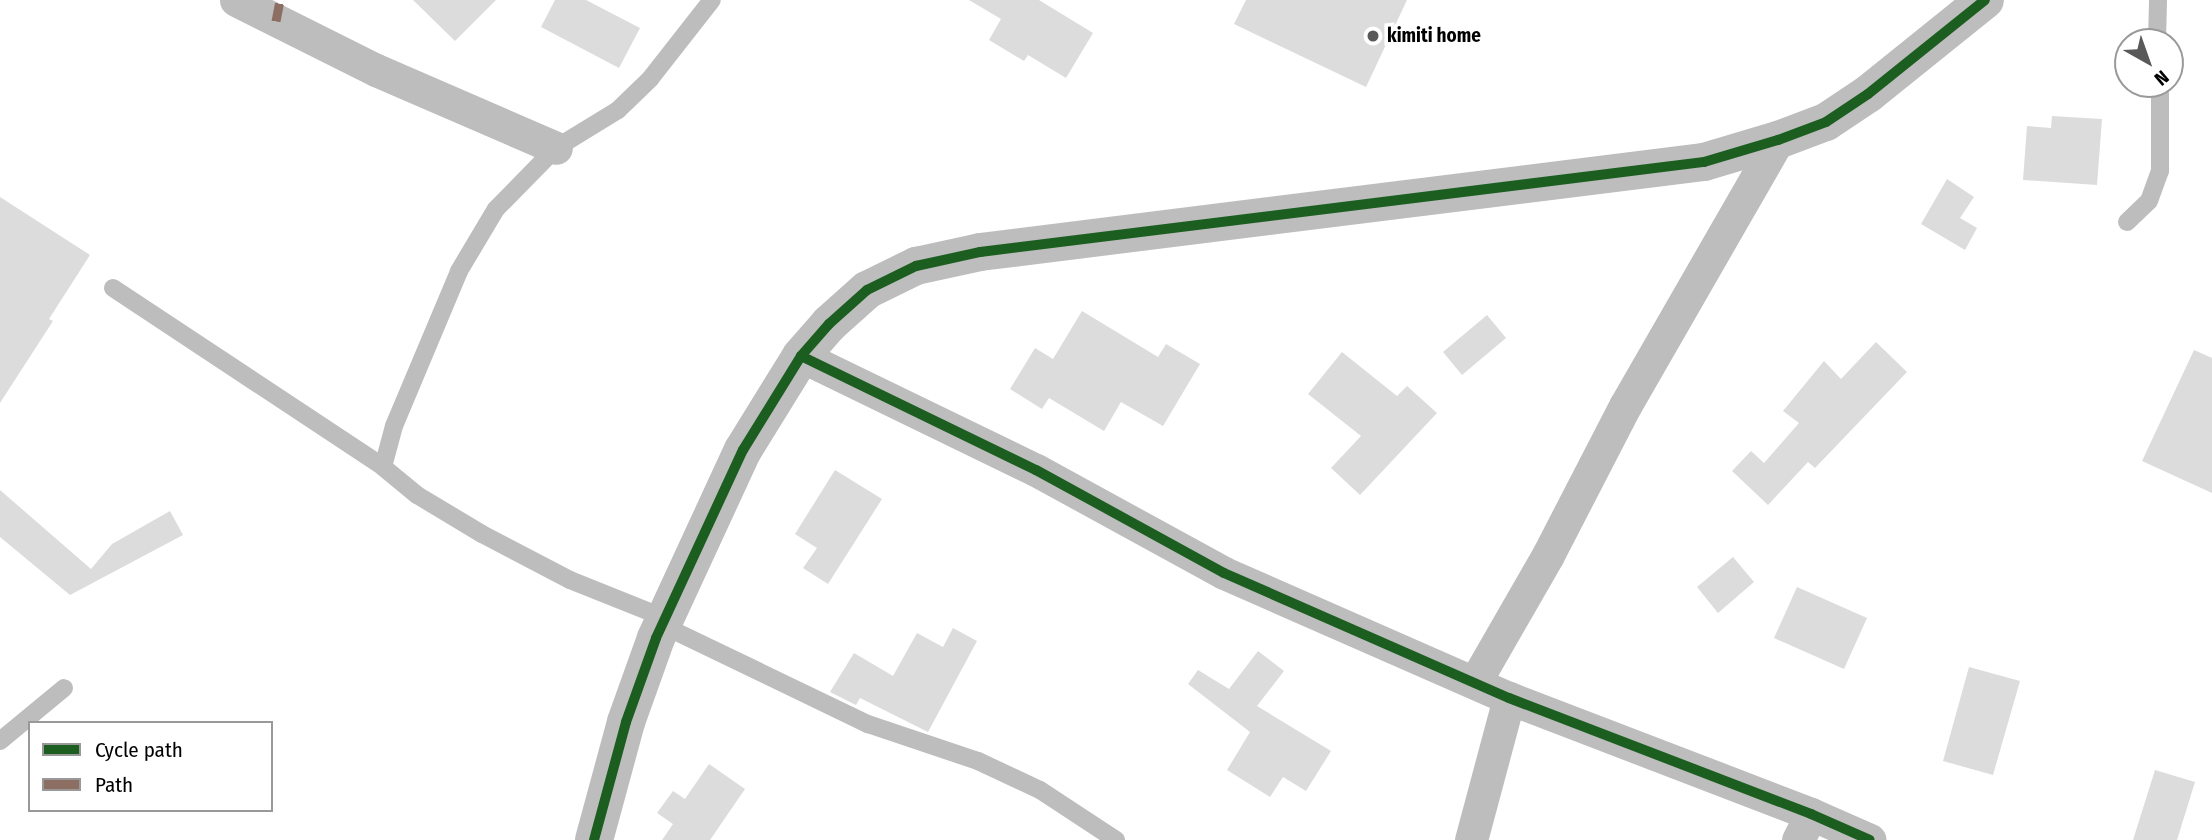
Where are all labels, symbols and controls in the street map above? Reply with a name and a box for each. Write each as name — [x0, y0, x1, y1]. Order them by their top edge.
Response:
place label: kimiti home — [1387, 25, 1481, 47]
marker: kimiti home — [1365, 28, 1381, 44]
north arrow — [2114, 28, 2184, 98]
text: N — [2150, 65, 2173, 90]
legend — [28, 721, 273, 812]
text: Cycle path — [95, 737, 183, 763]
text: Path — [95, 772, 133, 798]

